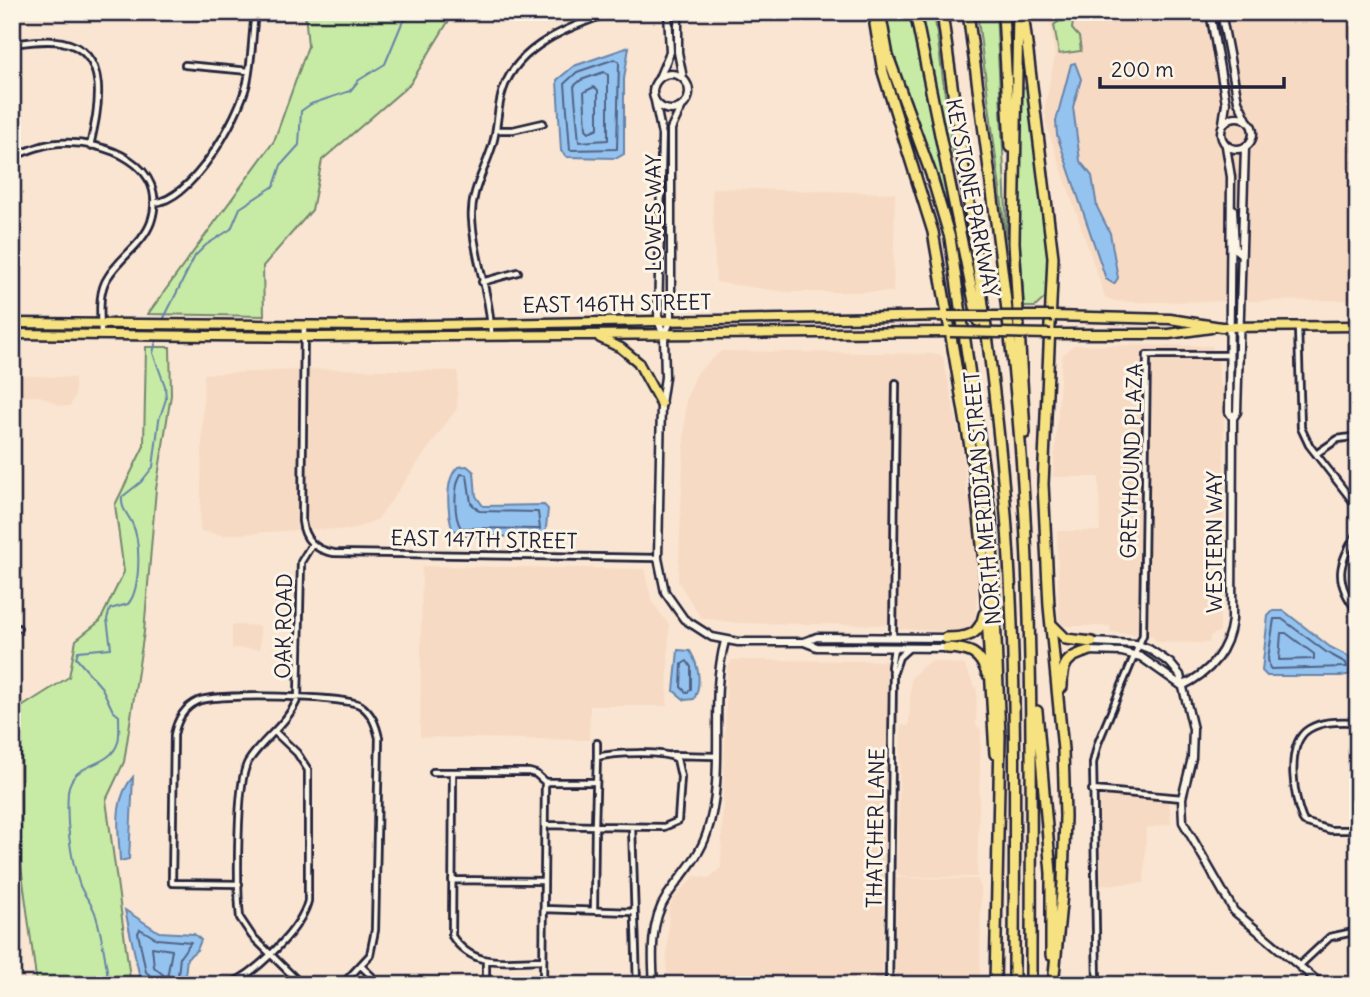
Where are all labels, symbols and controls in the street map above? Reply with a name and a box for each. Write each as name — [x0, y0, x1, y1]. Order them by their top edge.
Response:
scale bar — [1100, 46, 1284, 90]
text: 200 m — [1111, 56, 1174, 83]
street label: KEYSTONE PARKWAY — [940, 96, 1005, 300]
street label: LOWES WAY — [640, 154, 667, 272]
street label: EAST 146TH STREET — [522, 288, 712, 319]
street label: GREYHOUND PLAZA — [1115, 363, 1148, 559]
street label: NORTH MERIDIAN STREET — [958, 370, 1007, 626]
street label: WESTERN WAY — [1201, 471, 1228, 613]
street label: EAST 147TH STREET — [390, 524, 578, 555]
street label: OAK ROAD — [269, 573, 298, 679]
street label: THATCHER LANE — [861, 748, 890, 908]

